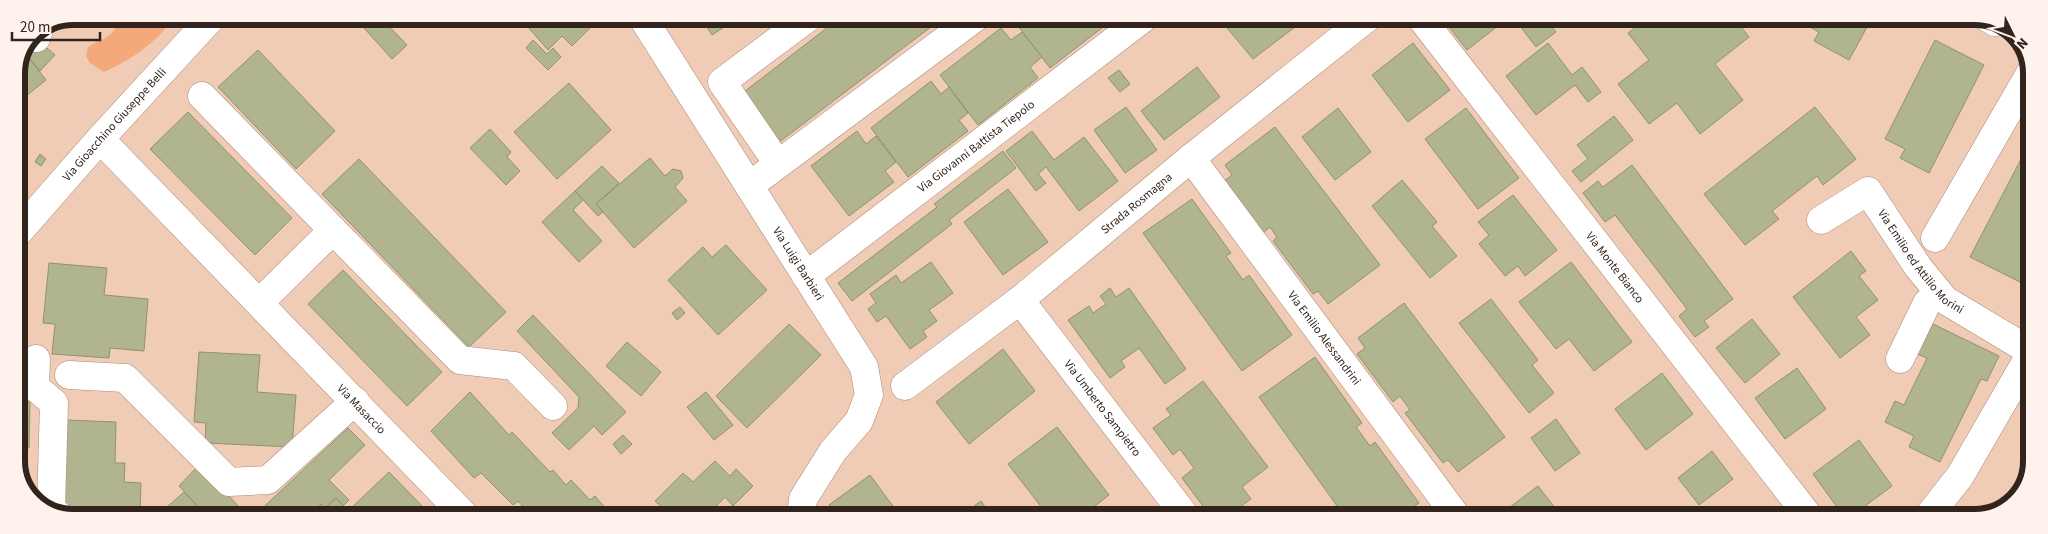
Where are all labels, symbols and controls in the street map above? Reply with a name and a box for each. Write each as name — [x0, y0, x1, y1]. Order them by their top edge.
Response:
scale bar — [12, 10, 100, 42]
north arrow — [1988, 10, 2038, 60]
text: 20 m — [20, 17, 50, 38]
text: N — [2011, 33, 2032, 53]
street label: Via Gioacchino Giuseppe Belli — [59, 64, 170, 185]
street label: Via Giovanni Battista Tiepolo — [914, 96, 1038, 197]
street label: Strada Rosmagna — [1097, 169, 1176, 238]
street label: Via Emilio ed Attilio Morini — [1873, 206, 1967, 318]
street label: Via Luigi Barbieri — [768, 224, 828, 304]
street label: Via Monte Bianco — [1582, 229, 1648, 307]
street label: Via Emilio Alessandrini — [1283, 288, 1365, 389]
street label: Via Umberto Sampietro — [1060, 357, 1145, 460]
street label: Via Masaccio — [333, 381, 389, 438]

